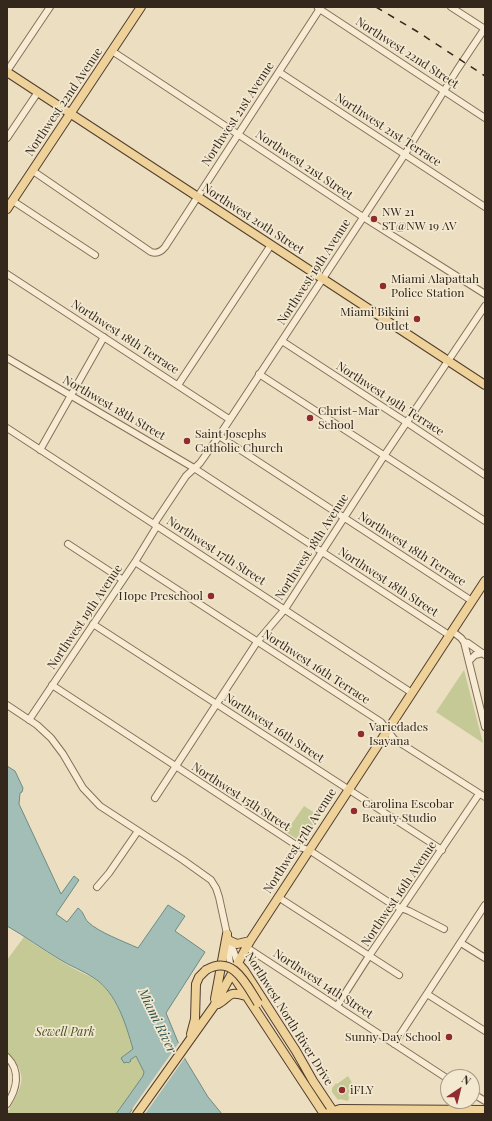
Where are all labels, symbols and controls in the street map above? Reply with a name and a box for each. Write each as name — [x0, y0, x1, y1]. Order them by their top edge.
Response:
street label: Northwest 22nd Street — [353, 14, 461, 92]
street label: Northwest 22nd Avenue — [22, 45, 106, 159]
street label: Northwest 21st Avenue — [199, 59, 277, 169]
street label: Northwest 21st Terrace — [332, 90, 444, 170]
street label: Northwest 21st Street — [253, 127, 355, 203]
street label: Northwest 20th Street — [199, 181, 307, 257]
place label: NW 21 ST@NW 19 AV — [382, 205, 457, 233]
marker: NW 21 ST@NW 19 AV — [369, 214, 379, 224]
street label: Northwest 19th Avenue — [274, 216, 354, 328]
place label: Miami Alapattah Police Station — [391, 272, 479, 300]
marker: Miami Alapattah Police Station — [378, 281, 388, 291]
street label: Northwest 18th Terrace — [68, 297, 182, 377]
place label: Miami Bikini Outlet — [340, 305, 409, 333]
marker: Miami Bikini Outlet — [412, 314, 422, 324]
street label: Northwest 19th Terrace — [333, 359, 447, 439]
street label: Northwest 18th Street — [60, 373, 168, 443]
place label: Christ-Mar School — [318, 404, 379, 432]
marker: Christ-Mar School — [305, 413, 315, 423]
place label: Saint Josephs Catholic Church — [195, 427, 283, 455]
marker: Saint Josephs Catholic Church — [182, 436, 192, 446]
street label: Northwest 18th Avenue — [272, 491, 352, 603]
street label: Northwest 18th Terrace — [355, 509, 469, 589]
street label: Northwest 17th Street — [164, 514, 268, 588]
street label: Northwest 18th Street — [335, 544, 441, 620]
street label: Northwest 19th Avenue — [44, 562, 126, 672]
place label: Hope Preschool — [119, 589, 203, 603]
marker: Hope Preschool — [206, 591, 216, 601]
street label: Northwest 16th Terrace — [259, 627, 373, 707]
street label: Northwest 16th Street — [221, 690, 327, 766]
place label: Variedades Isayana — [369, 720, 428, 748]
marker: Variedades Isayana — [356, 729, 366, 739]
street label: Northwest 15th Street — [189, 760, 293, 834]
street label: Northwest 17th Avenue — [261, 786, 339, 896]
place label: Carolina Escobar Beauty Studio — [362, 797, 454, 825]
marker: Carolina Escobar Beauty Studio — [349, 806, 359, 816]
street label: Northwest 16th Avenue — [358, 839, 440, 949]
street label: Northwest 14th Street — [270, 946, 376, 1022]
street label: Northwest North River Drive — [242, 950, 336, 1088]
water label: Miami River — [135, 986, 179, 1056]
park label: Sewell Park — [35, 1025, 95, 1039]
place label: Sunny Day School — [345, 1030, 441, 1044]
marker: Sunny Day School — [444, 1032, 454, 1042]
north arrow — [440, 1069, 480, 1109]
text: N — [459, 1071, 474, 1088]
place label: iFLY — [350, 1083, 374, 1097]
marker: iFLY — [337, 1085, 347, 1095]

